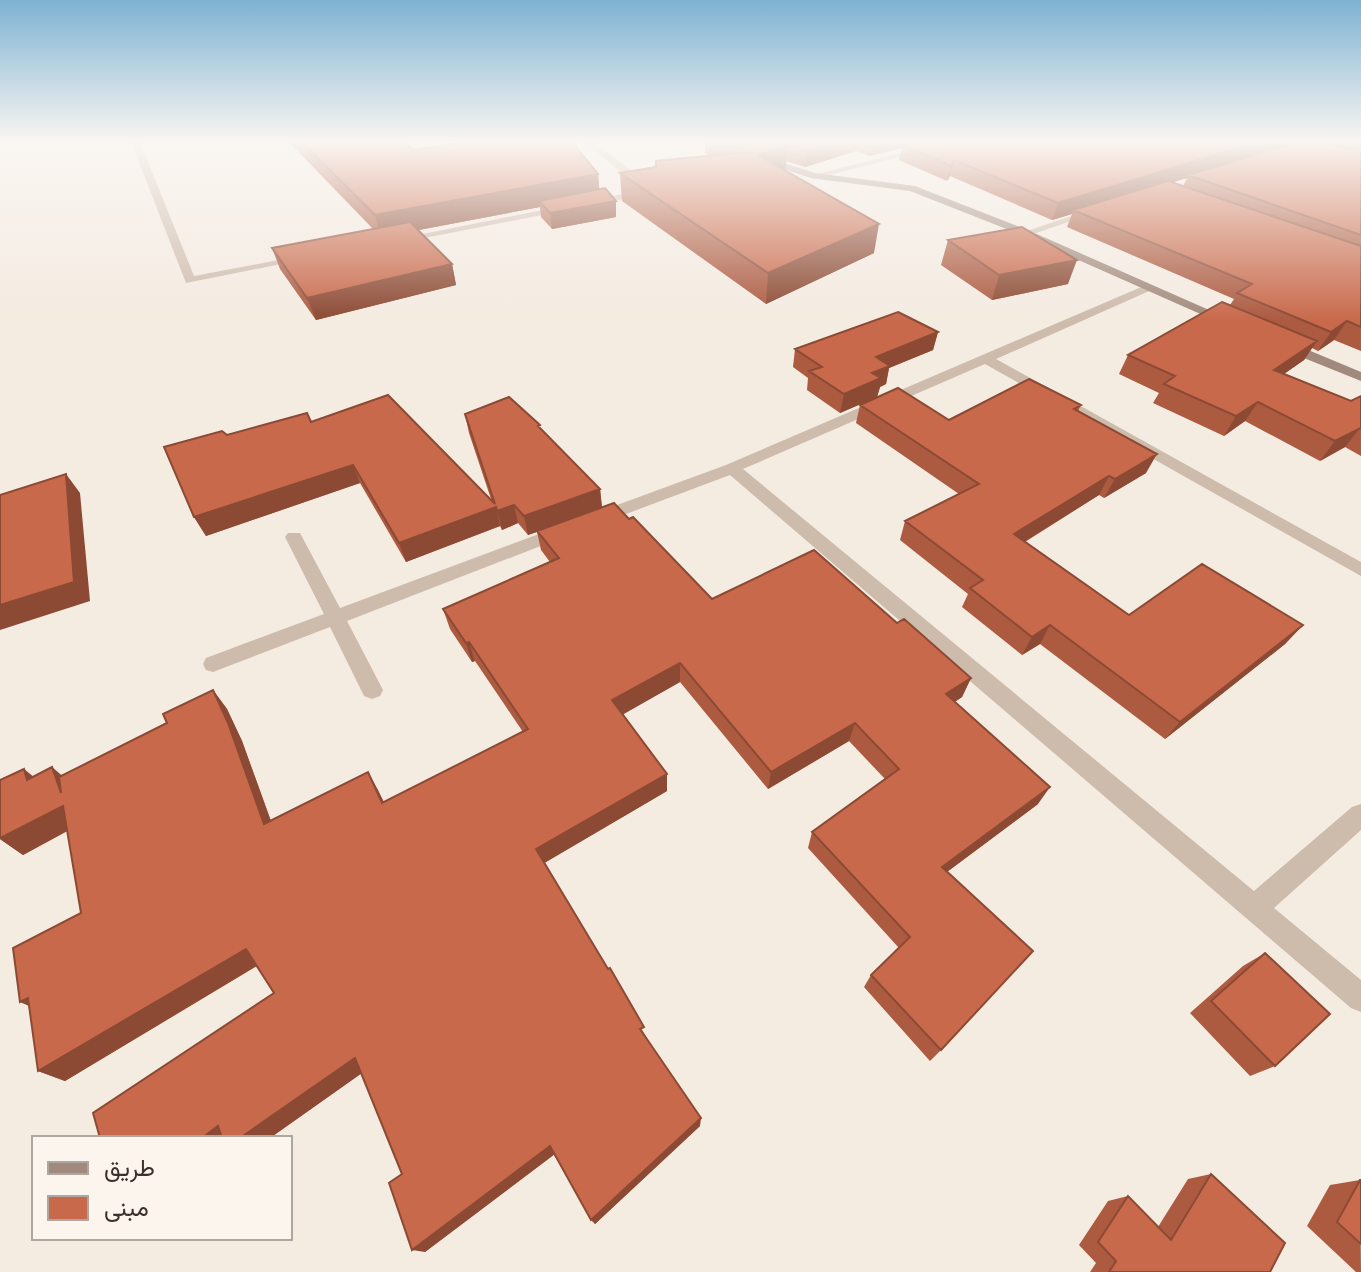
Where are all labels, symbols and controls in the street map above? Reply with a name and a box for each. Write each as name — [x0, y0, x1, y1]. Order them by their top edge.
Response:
legend — [32, 1136, 292, 1240]
text: طريق — [104, 1152, 155, 1183]
text: مبنى — [104, 1192, 149, 1223]

